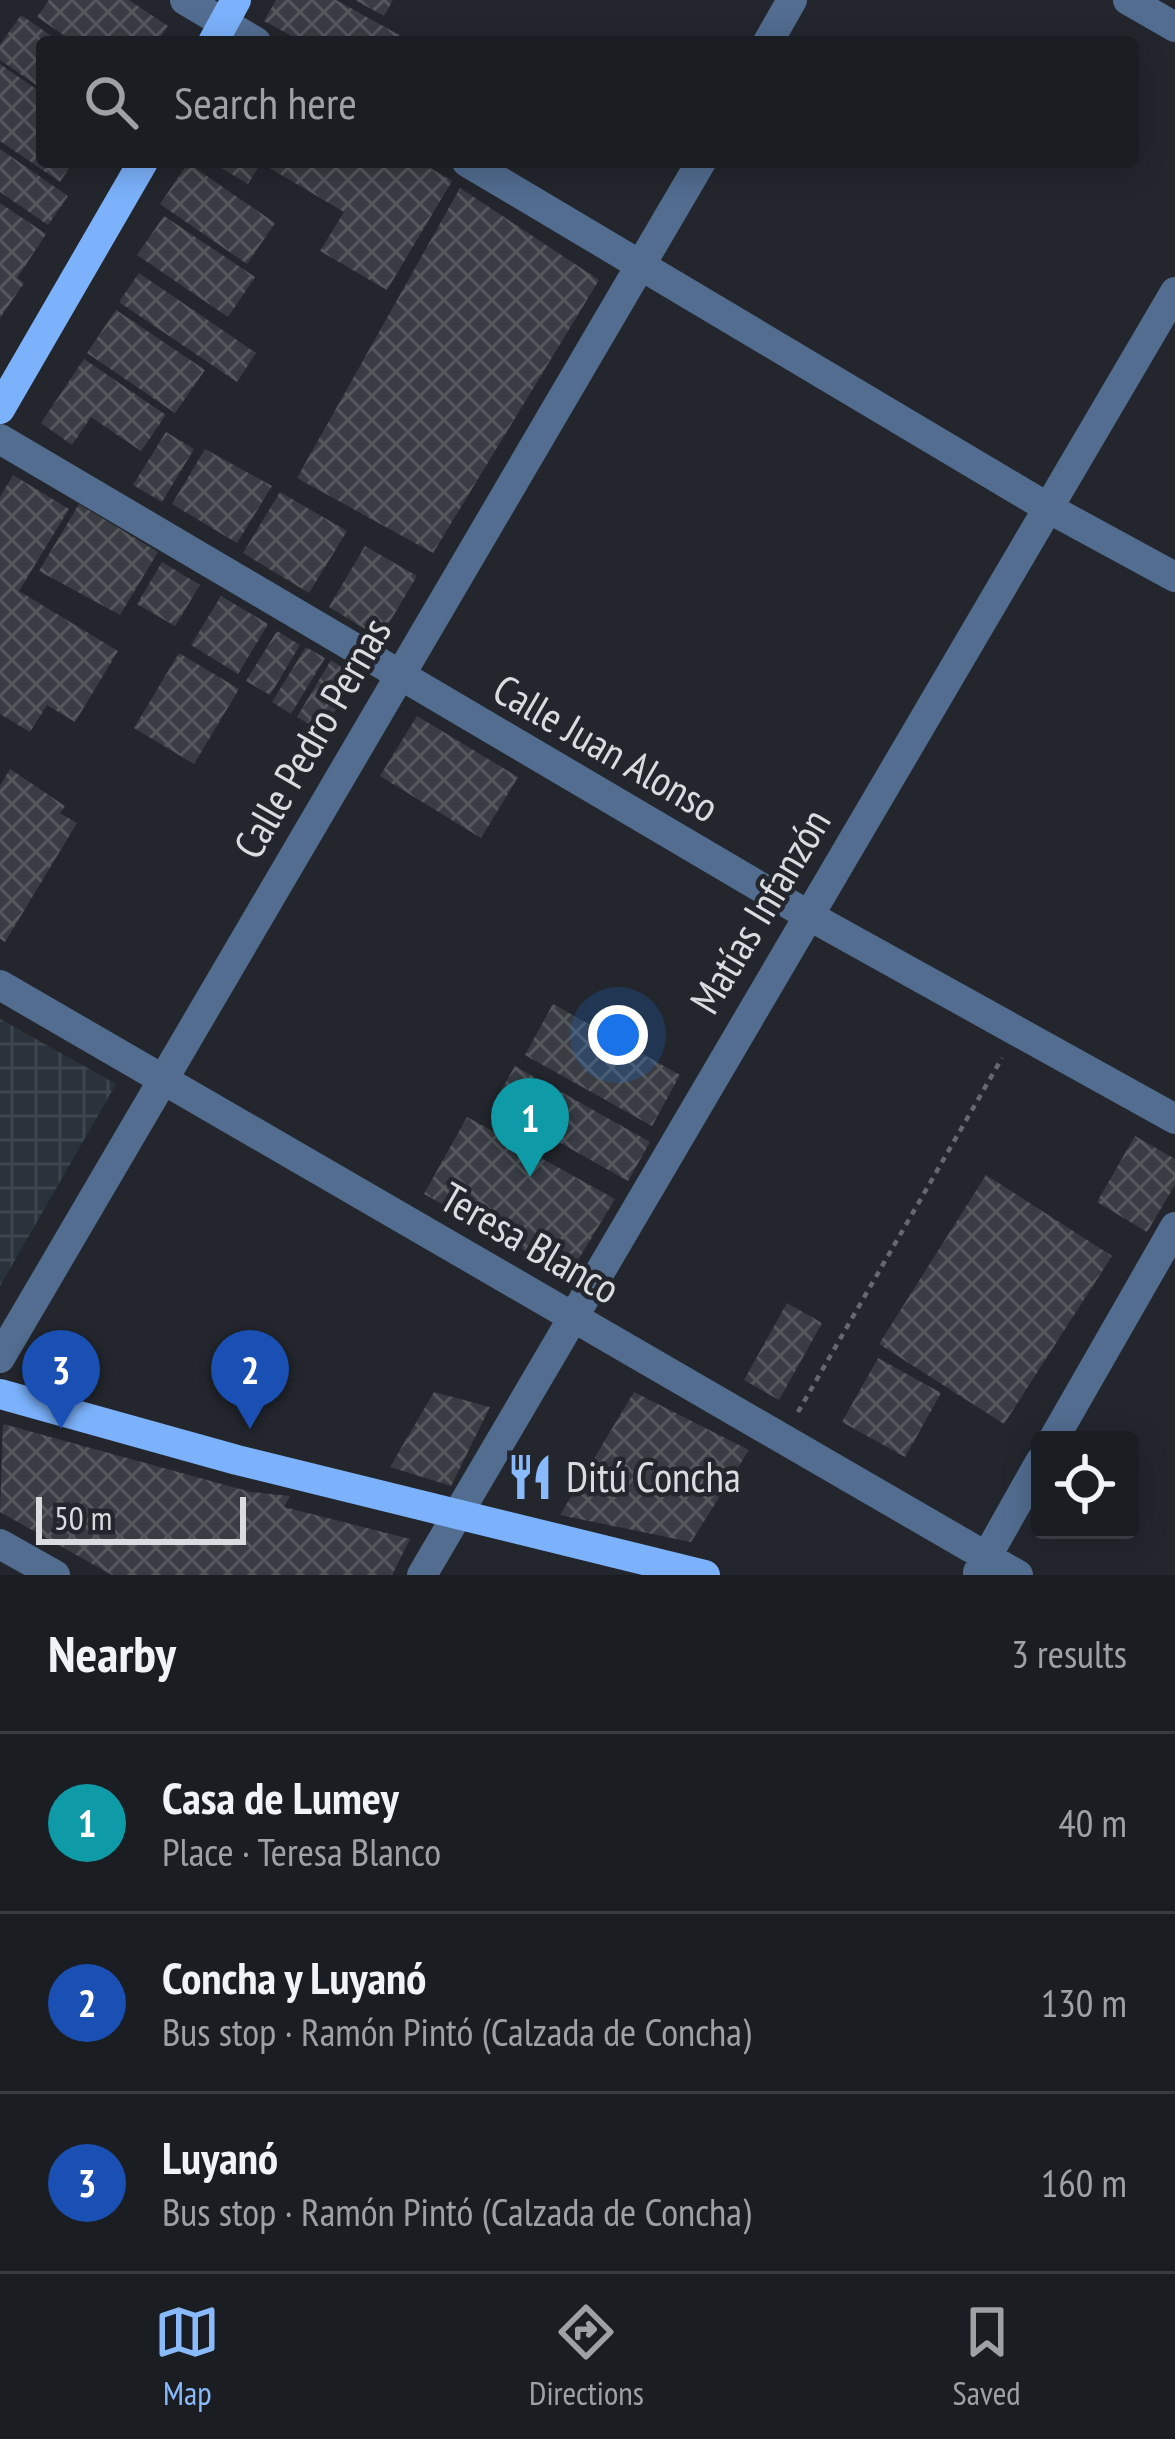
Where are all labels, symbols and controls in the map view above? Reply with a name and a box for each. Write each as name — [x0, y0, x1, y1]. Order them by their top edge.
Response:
search box — [36, 36, 1139, 168]
icon: search — [78, 69, 144, 135]
text: Search here — [174, 73, 357, 131]
street label: Calle Pedro Pernas — [220, 607, 403, 868]
street label: Calle Juan Alonso — [484, 661, 729, 834]
street label: Matías Infanzón — [677, 798, 842, 1023]
your location — [588, 1005, 648, 1065]
pin: 1 — [491, 1078, 569, 1177]
street label: Teresa Blanco — [431, 1169, 630, 1316]
pin: 3 — [22, 1330, 100, 1429]
pin: 2 — [211, 1330, 289, 1429]
map controls — [1031, 1431, 1139, 1539]
button: locate — [1031, 1431, 1139, 1539]
place label: Ditú Concha — [566, 1449, 741, 1504]
restaurant icon: Ditú Concha — [505, 1452, 555, 1502]
scale bar — [36, 1491, 246, 1544]
text: 50 m — [54, 1496, 112, 1539]
text: Nearby — [48, 1620, 176, 1686]
text: 3 results — [1011, 1628, 1127, 1679]
text: Casa de Lumey — [162, 1768, 399, 1826]
text: 1 — [78, 1797, 96, 1848]
text: 40 m — [1058, 1797, 1127, 1848]
text: Place · Teresa Blanco — [162, 1826, 441, 1877]
text: Concha y Luyanó — [162, 1948, 426, 2006]
text: 2 — [78, 1977, 96, 2028]
text: 130 m — [1041, 1977, 1127, 2028]
text: Bus stop · Ramón Pintó (Calzada de Concha) — [162, 2006, 751, 2057]
text: Luyanó — [162, 2128, 278, 2186]
text: 3 — [78, 2157, 96, 2208]
text: 160 m — [1041, 2157, 1127, 2208]
text: Bus stop · Ramón Pintó (Calzada de Concha) — [162, 2186, 751, 2237]
tab: Map — [154, 2299, 220, 2414]
tab: Directions — [529, 2299, 644, 2414]
tab: Saved — [953, 2299, 1021, 2414]

